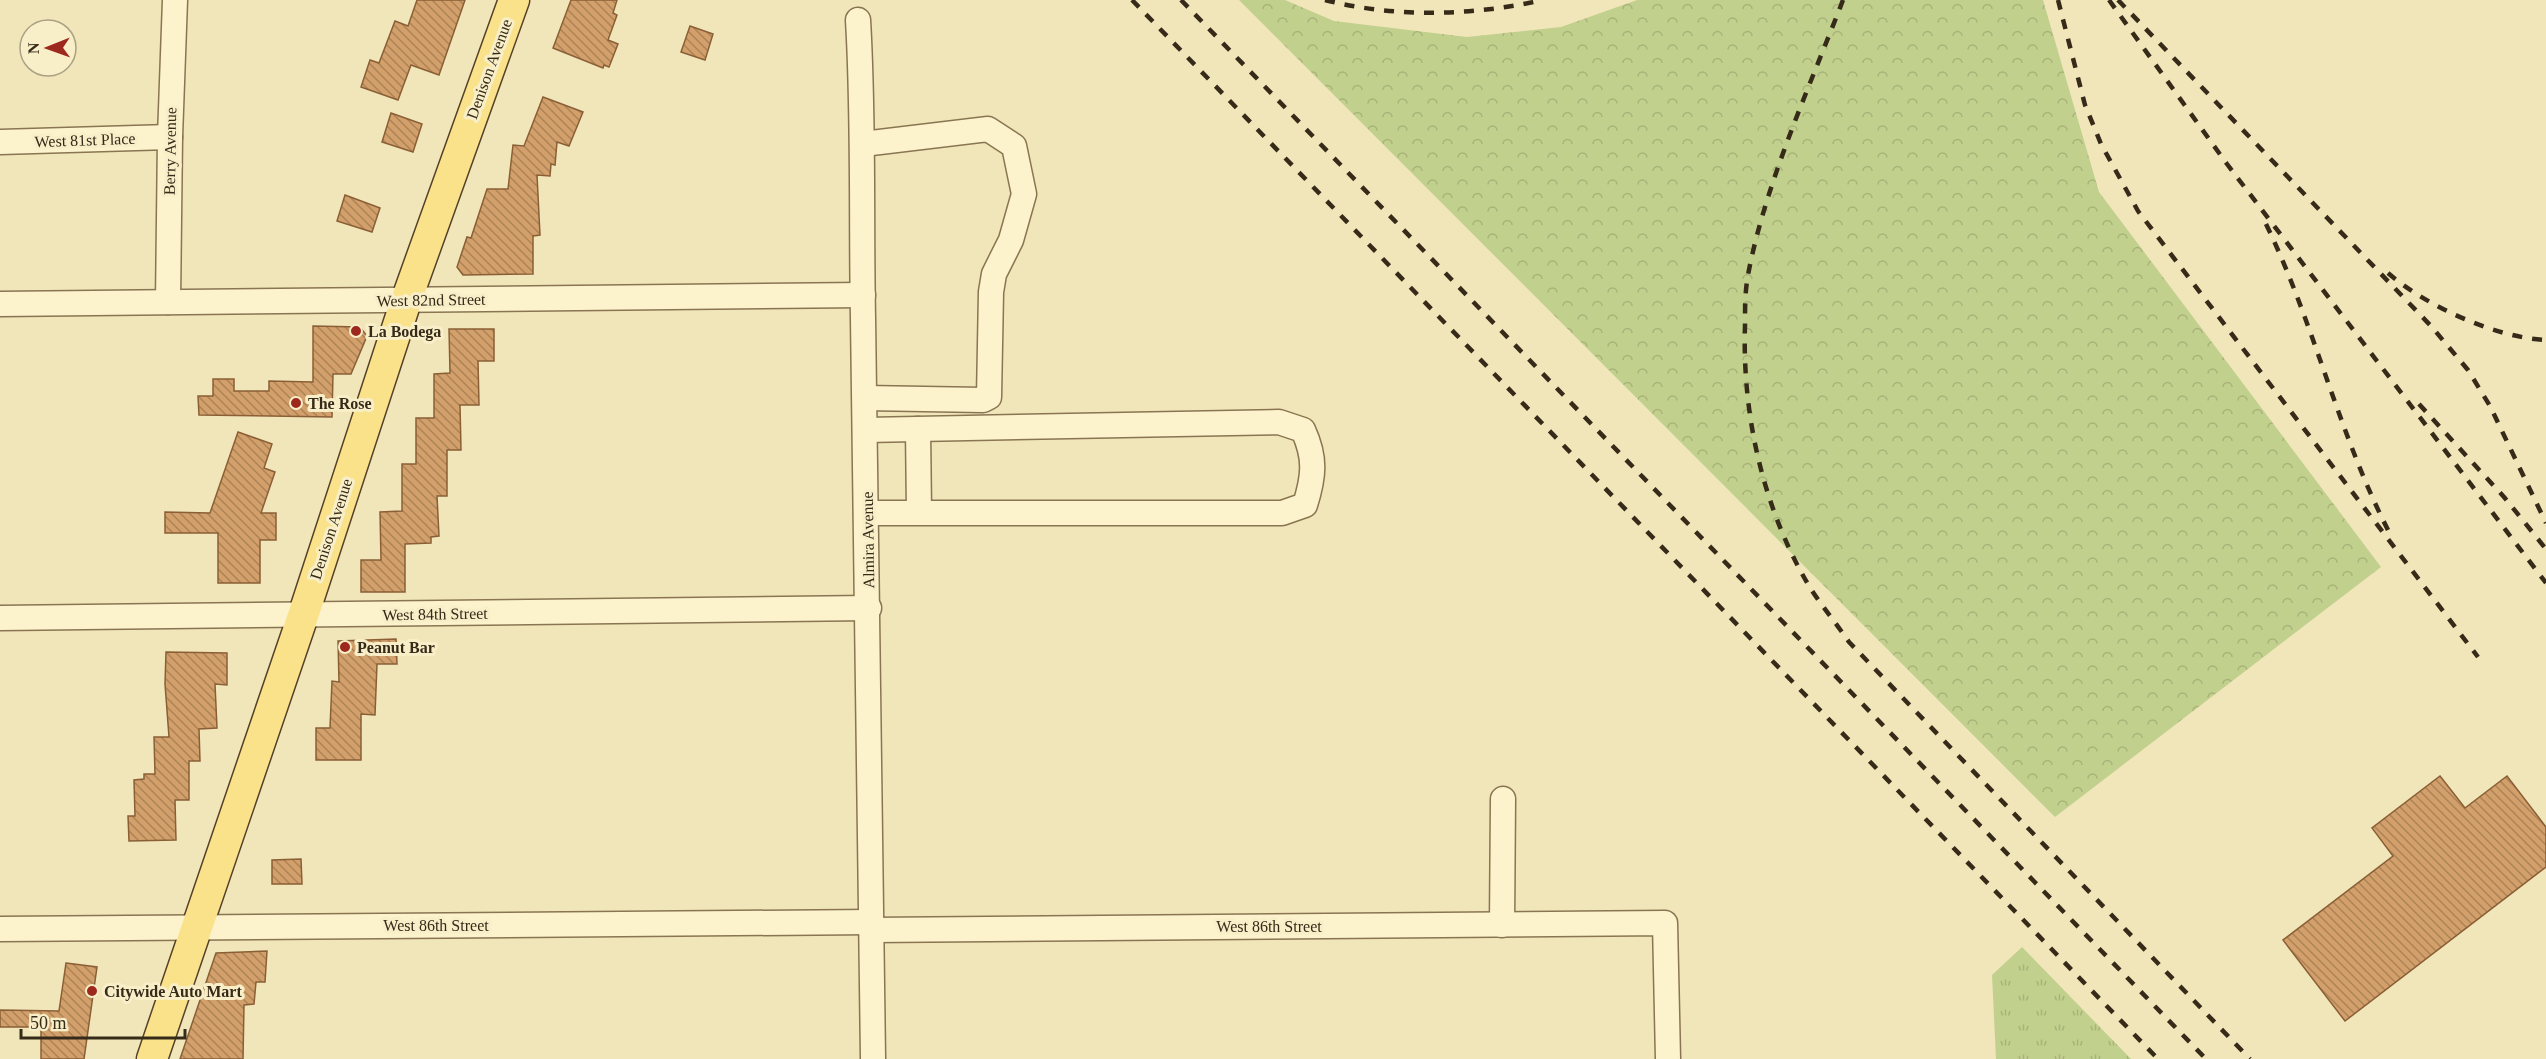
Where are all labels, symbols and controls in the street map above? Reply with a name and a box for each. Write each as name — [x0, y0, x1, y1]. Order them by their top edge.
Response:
street label: Denison Avenue — [463, 17, 515, 121]
north arrow — [18, 18, 78, 78]
text: N — [25, 42, 42, 54]
street label: Berry Avenue — [161, 107, 180, 195]
street label: West 81st Place — [34, 130, 136, 150]
street label: West 82nd Street — [376, 291, 486, 309]
place label: La Bodega — [368, 323, 441, 341]
marker: La Bodega — [349, 324, 363, 338]
place label: The Rose — [308, 395, 372, 412]
marker: The Rose — [289, 396, 303, 410]
street label: Denison Avenue — [307, 476, 355, 582]
street label: Almira Avenue — [859, 491, 877, 589]
street label: West 84th Street — [382, 605, 488, 623]
place label: Peanut Bar — [357, 639, 435, 656]
marker: Peanut Bar — [338, 640, 352, 654]
street label: West 86th Street — [383, 917, 489, 934]
street label: West 86th Street — [1216, 918, 1322, 935]
place label: Citywide Auto Mart — [104, 983, 242, 1001]
marker: Citywide Auto Mart — [85, 984, 99, 998]
scale bar — [21, 1002, 184, 1040]
text: 50 m — [30, 1013, 67, 1033]

